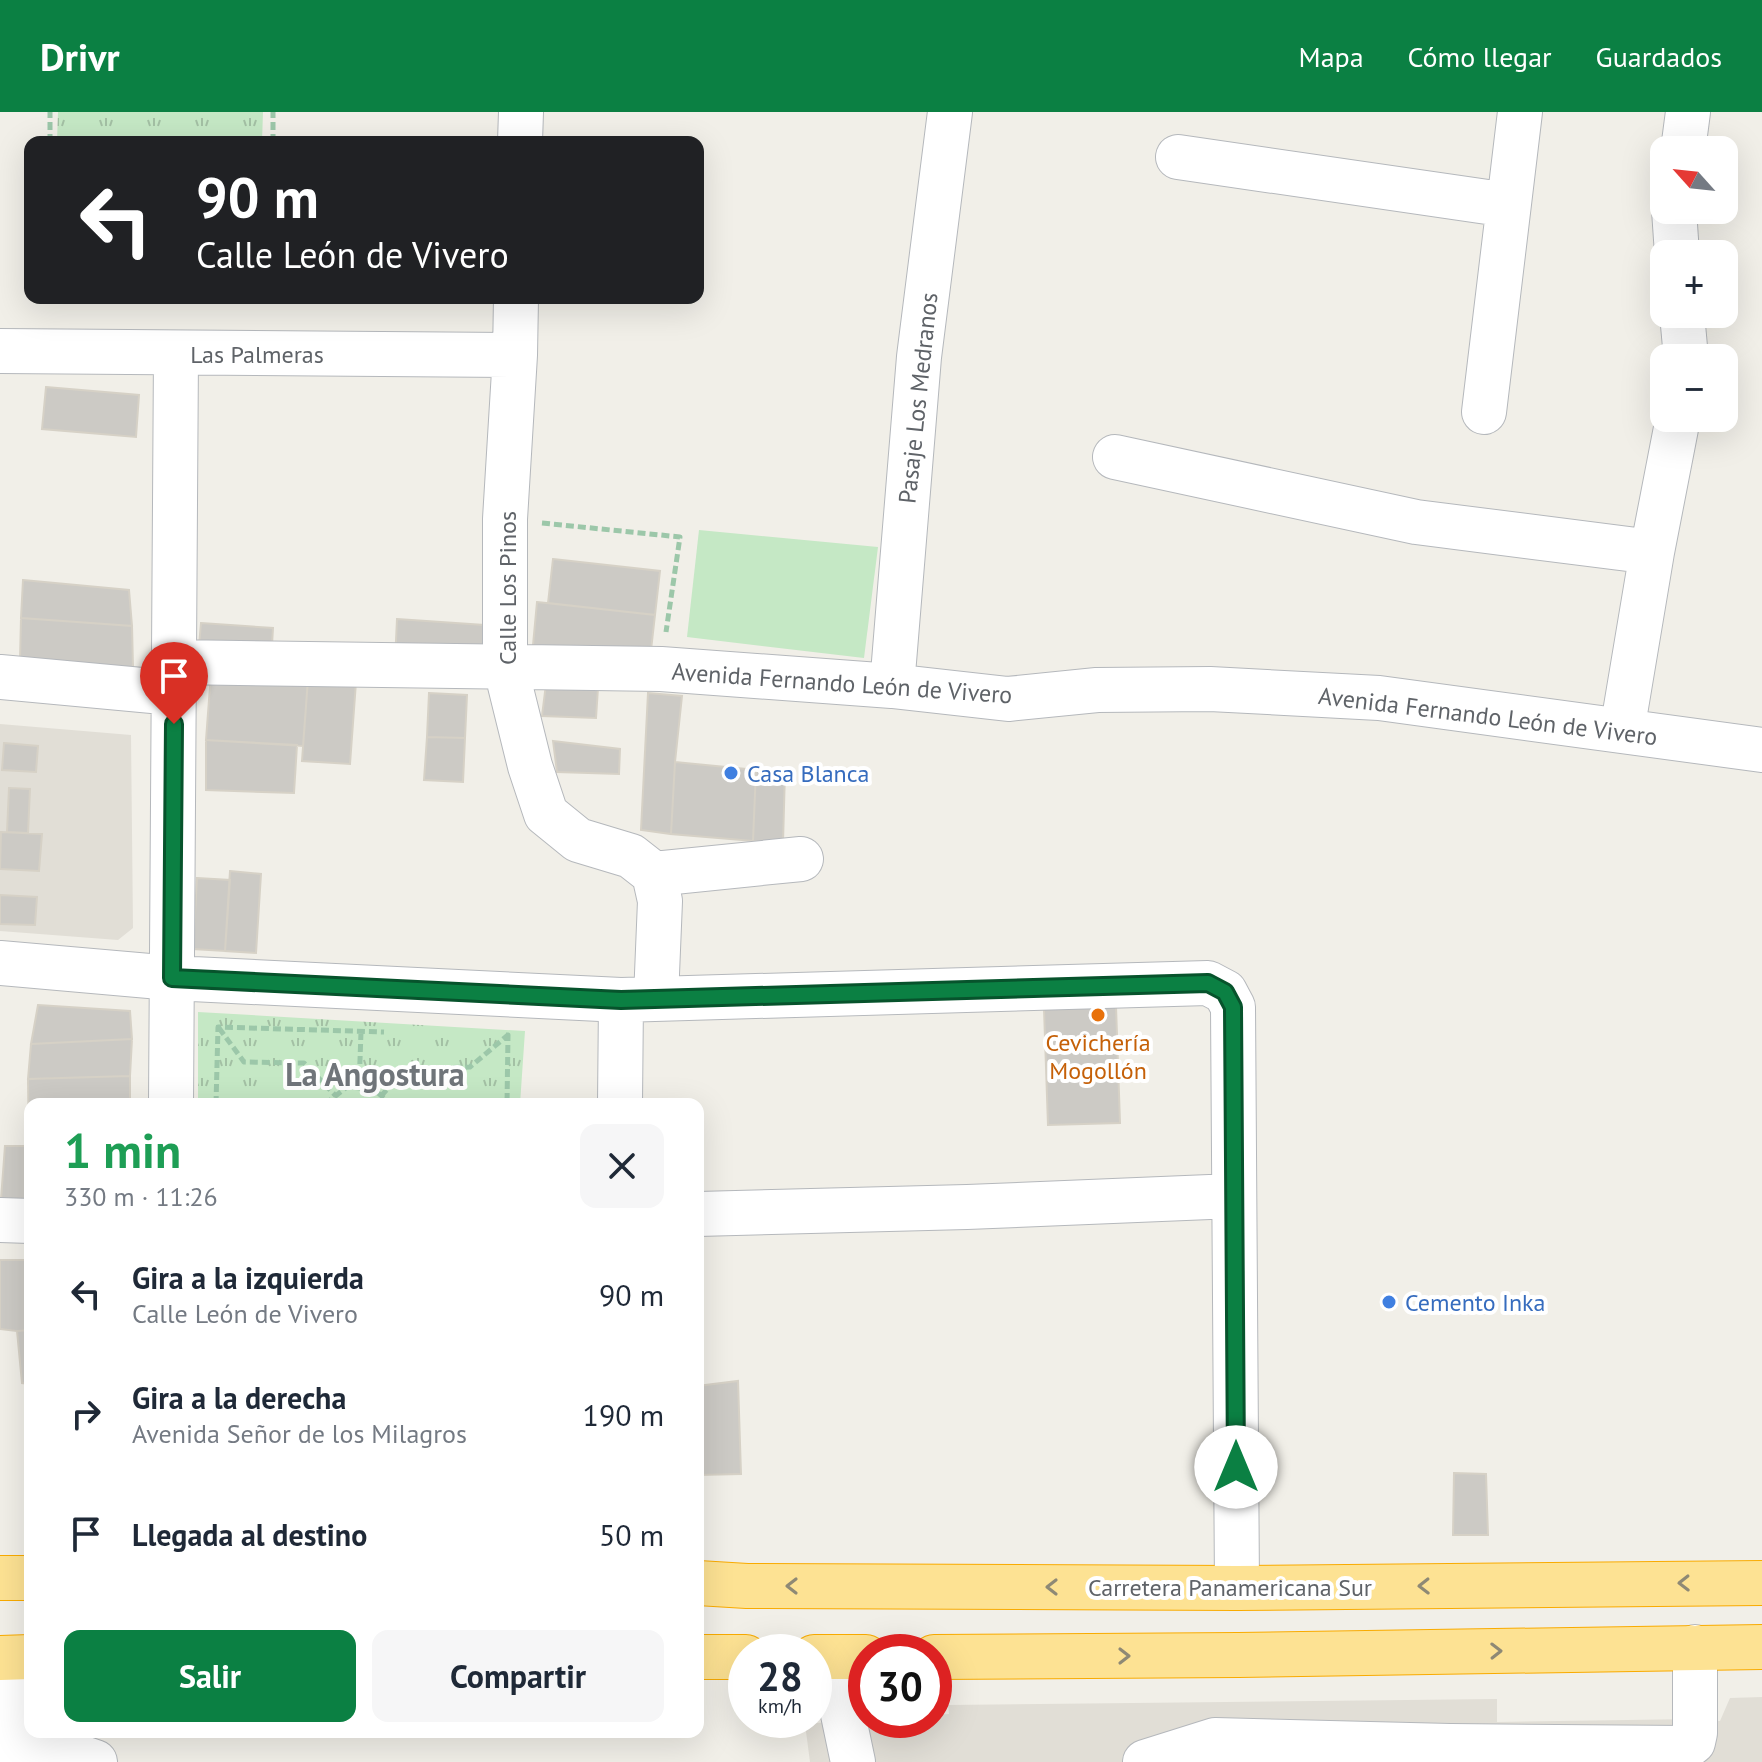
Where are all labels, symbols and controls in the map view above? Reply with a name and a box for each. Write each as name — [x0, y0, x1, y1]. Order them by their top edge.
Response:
text: Drivr — [40, 32, 120, 81]
text: Mapa — [1299, 38, 1364, 75]
text: Cómo llegar — [1408, 38, 1552, 75]
text: Guardados — [1596, 38, 1722, 75]
north arrow — [1650, 136, 1738, 224]
map controls — [1650, 136, 1738, 432]
text: 90 m — [196, 161, 319, 233]
icon: left — [64, 168, 168, 272]
text: Calle León de Vivero — [196, 231, 509, 278]
button: + — [1650, 240, 1738, 328]
street label: Pasaje Los Medranos — [891, 291, 945, 505]
street label: Las Palmeras — [190, 339, 324, 370]
button: − — [1650, 344, 1738, 432]
street label: Calle Los Pinos — [492, 511, 523, 665]
pin — [140, 642, 208, 724]
icon: arrive — [152, 654, 196, 698]
street label: Avenida Fernando León de Vivero — [671, 656, 1013, 710]
street label: Avenida Fernando León de Vivero — [1317, 680, 1659, 752]
place label: Casa Blanca — [747, 758, 869, 789]
marker: Casa Blanca — [722, 764, 740, 782]
marker: Cevichería Mogollón — [1089, 1006, 1107, 1024]
place label: Cevichería Mogollón — [1045, 1027, 1151, 1086]
district label: La Angostura — [285, 1053, 465, 1095]
text: 1 min — [64, 1119, 181, 1181]
button: close — [580, 1124, 664, 1208]
text: 330 m · 11:26 — [64, 1180, 218, 1213]
text: Gira a la izquierda — [132, 1258, 364, 1297]
icon: left — [64, 1272, 108, 1316]
text: 90 m — [599, 1275, 664, 1314]
place label: Cemento Inka — [1405, 1287, 1546, 1318]
marker: Cemento Inka — [1380, 1293, 1398, 1311]
text: Calle León de Vivero — [132, 1297, 358, 1330]
text: Gira a la derecha — [132, 1378, 346, 1417]
icon: right — [64, 1392, 108, 1436]
text: 190 m — [583, 1395, 664, 1434]
text: Avenida Señor de los Milagros — [132, 1417, 467, 1450]
position arrow — [1194, 1425, 1278, 1509]
icon: arrive — [64, 1512, 108, 1556]
text: Llegada al destino — [132, 1515, 367, 1554]
text: 50 m — [599, 1515, 664, 1554]
street label: Carretera Panamericana Sur — [1088, 1572, 1372, 1603]
one-way arrow — [1677, 1575, 1690, 1592]
one-way arrow — [785, 1577, 798, 1595]
one-way arrow — [1417, 1577, 1430, 1595]
one-way arrow — [1045, 1578, 1058, 1596]
button: Salir — [64, 1630, 356, 1722]
button: Compartir — [372, 1630, 664, 1722]
speed limit sign: 30 — [848, 1634, 952, 1738]
one-way arrow — [1490, 1642, 1503, 1660]
one-way arrow — [1118, 1647, 1131, 1665]
text: 28 — [757, 1650, 803, 1702]
text: km/h — [758, 1693, 802, 1719]

